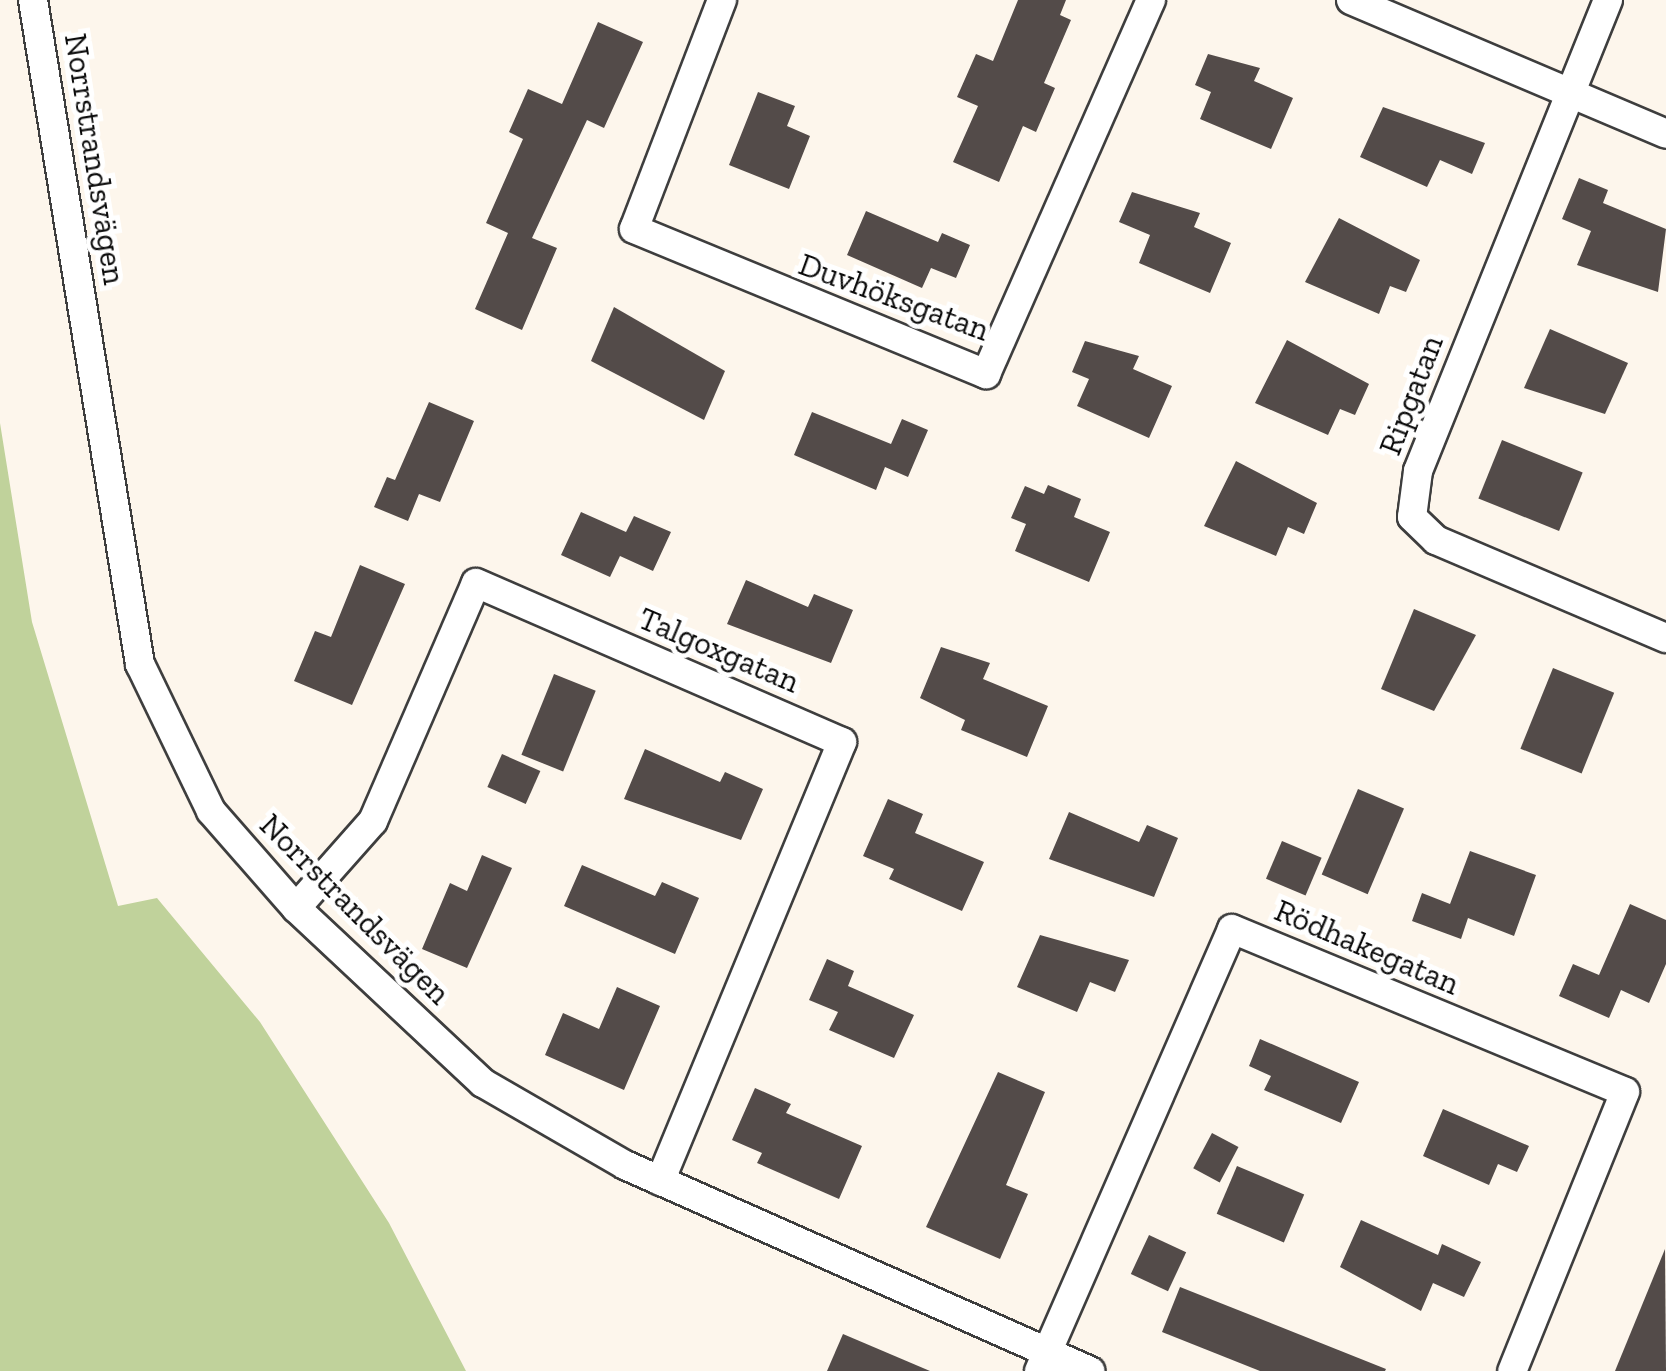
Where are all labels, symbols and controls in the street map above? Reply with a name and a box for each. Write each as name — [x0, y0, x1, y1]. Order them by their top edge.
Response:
street label: Norrstrandsvägen — [56, 31, 134, 287]
street label: Duvhöksgatan — [794, 245, 994, 349]
street label: Ripgatan — [1371, 330, 1451, 460]
street label: Talgoxgatan — [633, 599, 805, 701]
street label: Norrstrandsvägen — [252, 806, 458, 1012]
street label: Rödhakegatan — [1269, 891, 1465, 1003]

